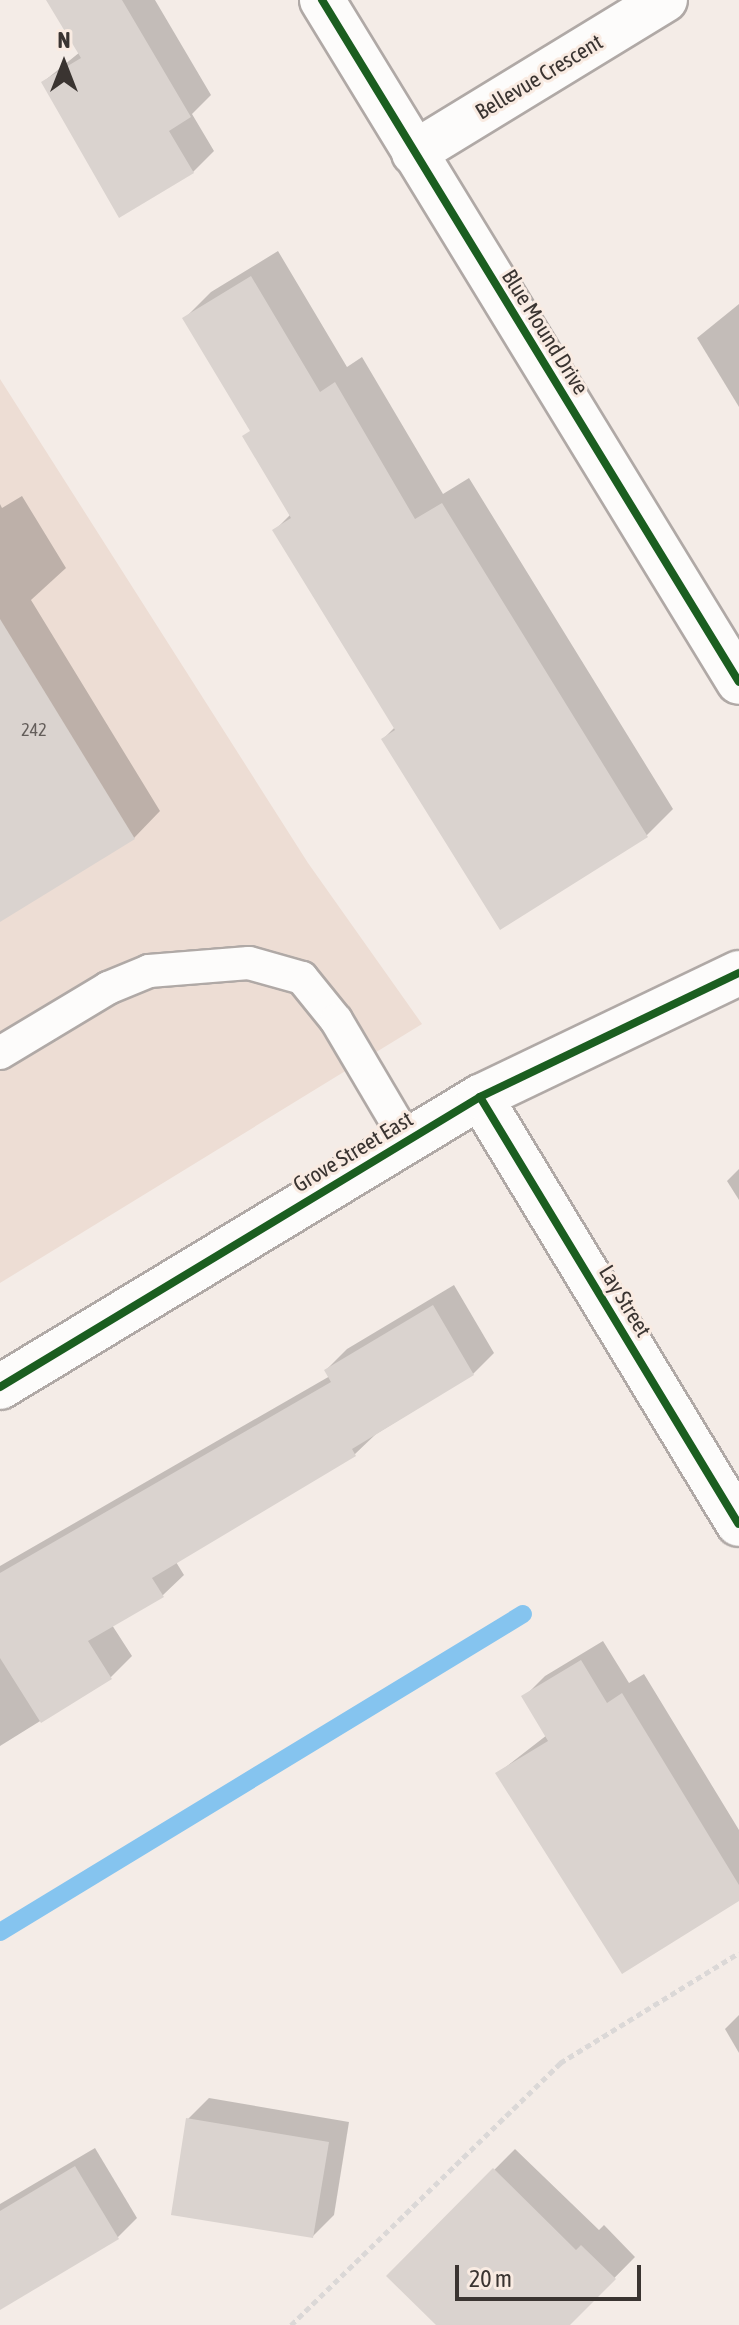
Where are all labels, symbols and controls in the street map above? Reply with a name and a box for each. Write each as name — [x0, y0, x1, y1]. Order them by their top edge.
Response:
north arrow — [24, 24, 104, 104]
text: N — [58, 27, 70, 53]
street label: Bellevue Crescent — [471, 29, 607, 125]
street label: Blue Mound Drive — [496, 265, 594, 399]
house number: 242 — [21, 719, 47, 741]
street label: Grove Street East — [288, 1106, 418, 1198]
street label: Lay Street — [593, 1260, 657, 1342]
scale bar — [459, 2249, 645, 2299]
text: 20 m — [469, 2265, 512, 2292]

